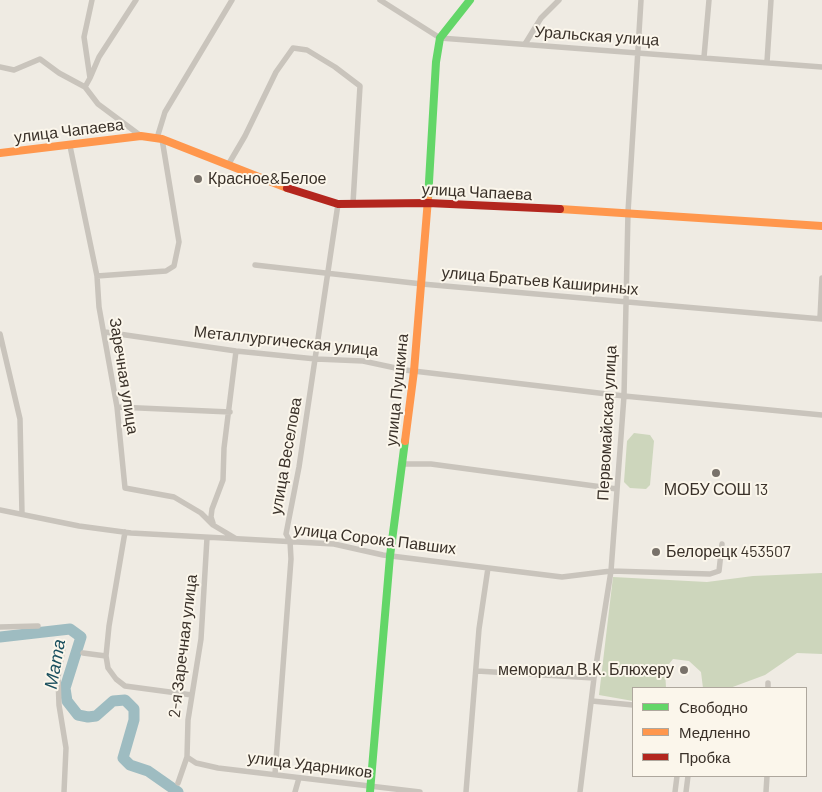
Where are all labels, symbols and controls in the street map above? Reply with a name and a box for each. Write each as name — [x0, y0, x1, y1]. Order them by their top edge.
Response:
street label: Уральская улица — [534, 22, 660, 50]
street label: улица Чапаева — [13, 115, 125, 147]
place label: Красное&Белое — [208, 169, 326, 189]
marker: Красное&Белое — [192, 173, 204, 185]
street label: улица Чапаева — [421, 180, 533, 204]
street label: улица Братьев Кашириных — [441, 263, 639, 299]
street label: Заречная улица — [105, 316, 143, 436]
street label: Металлургическая улица — [193, 322, 379, 360]
street label: улица Пушкина — [382, 333, 412, 447]
street label: Первомайская улица — [593, 345, 621, 501]
street label: улица Веселова — [266, 396, 306, 516]
marker: МОБУ СОШ 13 — [710, 467, 722, 479]
place label: МОБУ СОШ 13 — [664, 480, 768, 500]
street label: улица Сорока Павших — [293, 520, 457, 558]
place label: Белорецк 453507 — [666, 542, 791, 562]
marker: Белорецк 453507 — [650, 546, 662, 558]
street label: 2-я Заречная улица — [165, 573, 201, 719]
water label: Мата — [40, 637, 70, 691]
place label: мемориал В.К. Блюхеру — [498, 660, 674, 680]
marker: мемориал В.К. Блюхеру — [678, 664, 690, 676]
legend — [632, 687, 807, 777]
text: Свободно — [679, 698, 748, 716]
text: Медленно — [679, 723, 750, 741]
street label: улица Ударников — [247, 748, 373, 782]
text: Пробка — [679, 748, 730, 766]

